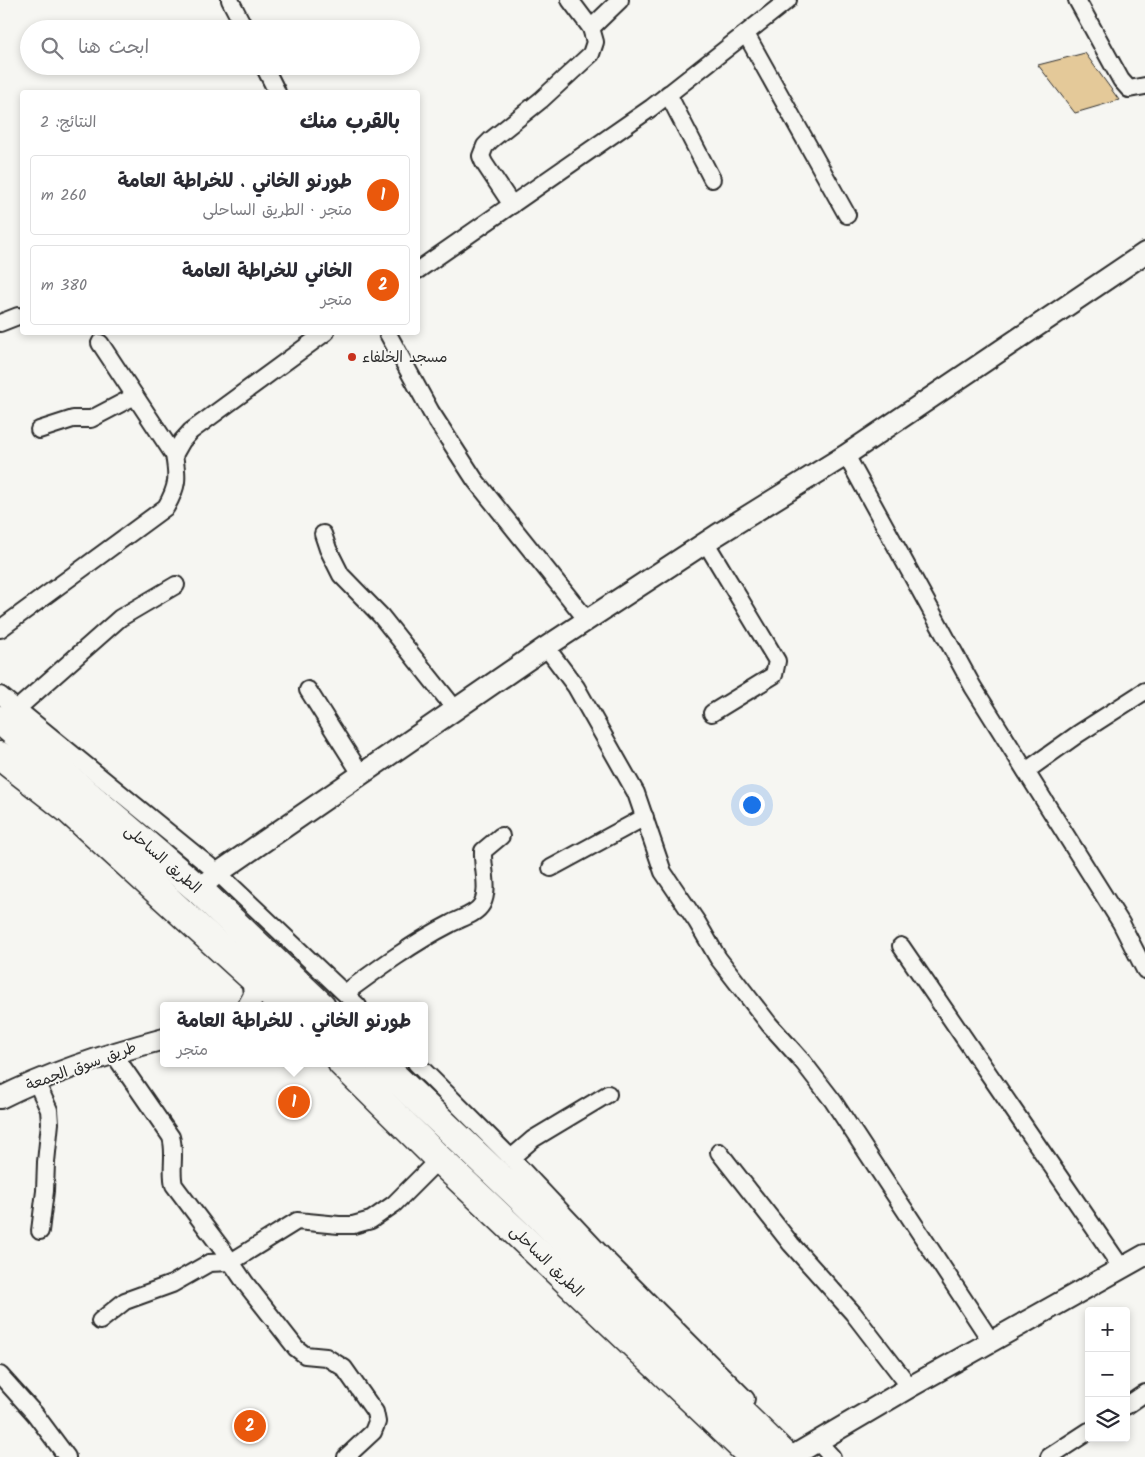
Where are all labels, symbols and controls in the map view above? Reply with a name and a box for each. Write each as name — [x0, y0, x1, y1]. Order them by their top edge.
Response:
search box — [20, 20, 420, 75]
text: ابحث هنا — [78, 33, 149, 63]
icon: search — [38, 34, 66, 62]
text: بالقرب منك — [300, 106, 400, 139]
text: النتائج: 2 — [40, 110, 97, 135]
text: طورنو الخاني . للخراطة العامة — [118, 167, 352, 197]
text: 260 m — [41, 183, 86, 208]
text: 1 — [381, 183, 385, 208]
text: متجر · الطريق الساحلى — [203, 198, 352, 223]
text: الخاني للخراطة العامة — [182, 257, 352, 287]
text: 380 m — [41, 273, 87, 298]
text: 2 — [378, 273, 388, 298]
text: متجر — [321, 288, 352, 313]
place label: مسجد الخلفاء — [362, 346, 448, 370]
marker: مسجد الخلفاء — [346, 351, 358, 363]
your location — [739, 792, 765, 818]
street label: الطريق الساحلى — [119, 819, 206, 900]
popup — [160, 1002, 428, 1067]
text: طورنو الخاني . للخراطة العامة — [177, 1007, 411, 1037]
street label: طريق سوق الجمعة — [23, 1036, 140, 1098]
text: متجر — [177, 1038, 208, 1063]
pin: 1 — [278, 1083, 310, 1121]
street label: الطريق الساحلى — [504, 1220, 589, 1303]
map controls — [1085, 1307, 1130, 1442]
button: + — [1085, 1307, 1130, 1352]
button: − — [1085, 1352, 1130, 1397]
button: layers — [1085, 1397, 1130, 1442]
pin: 2 — [234, 1407, 266, 1445]

